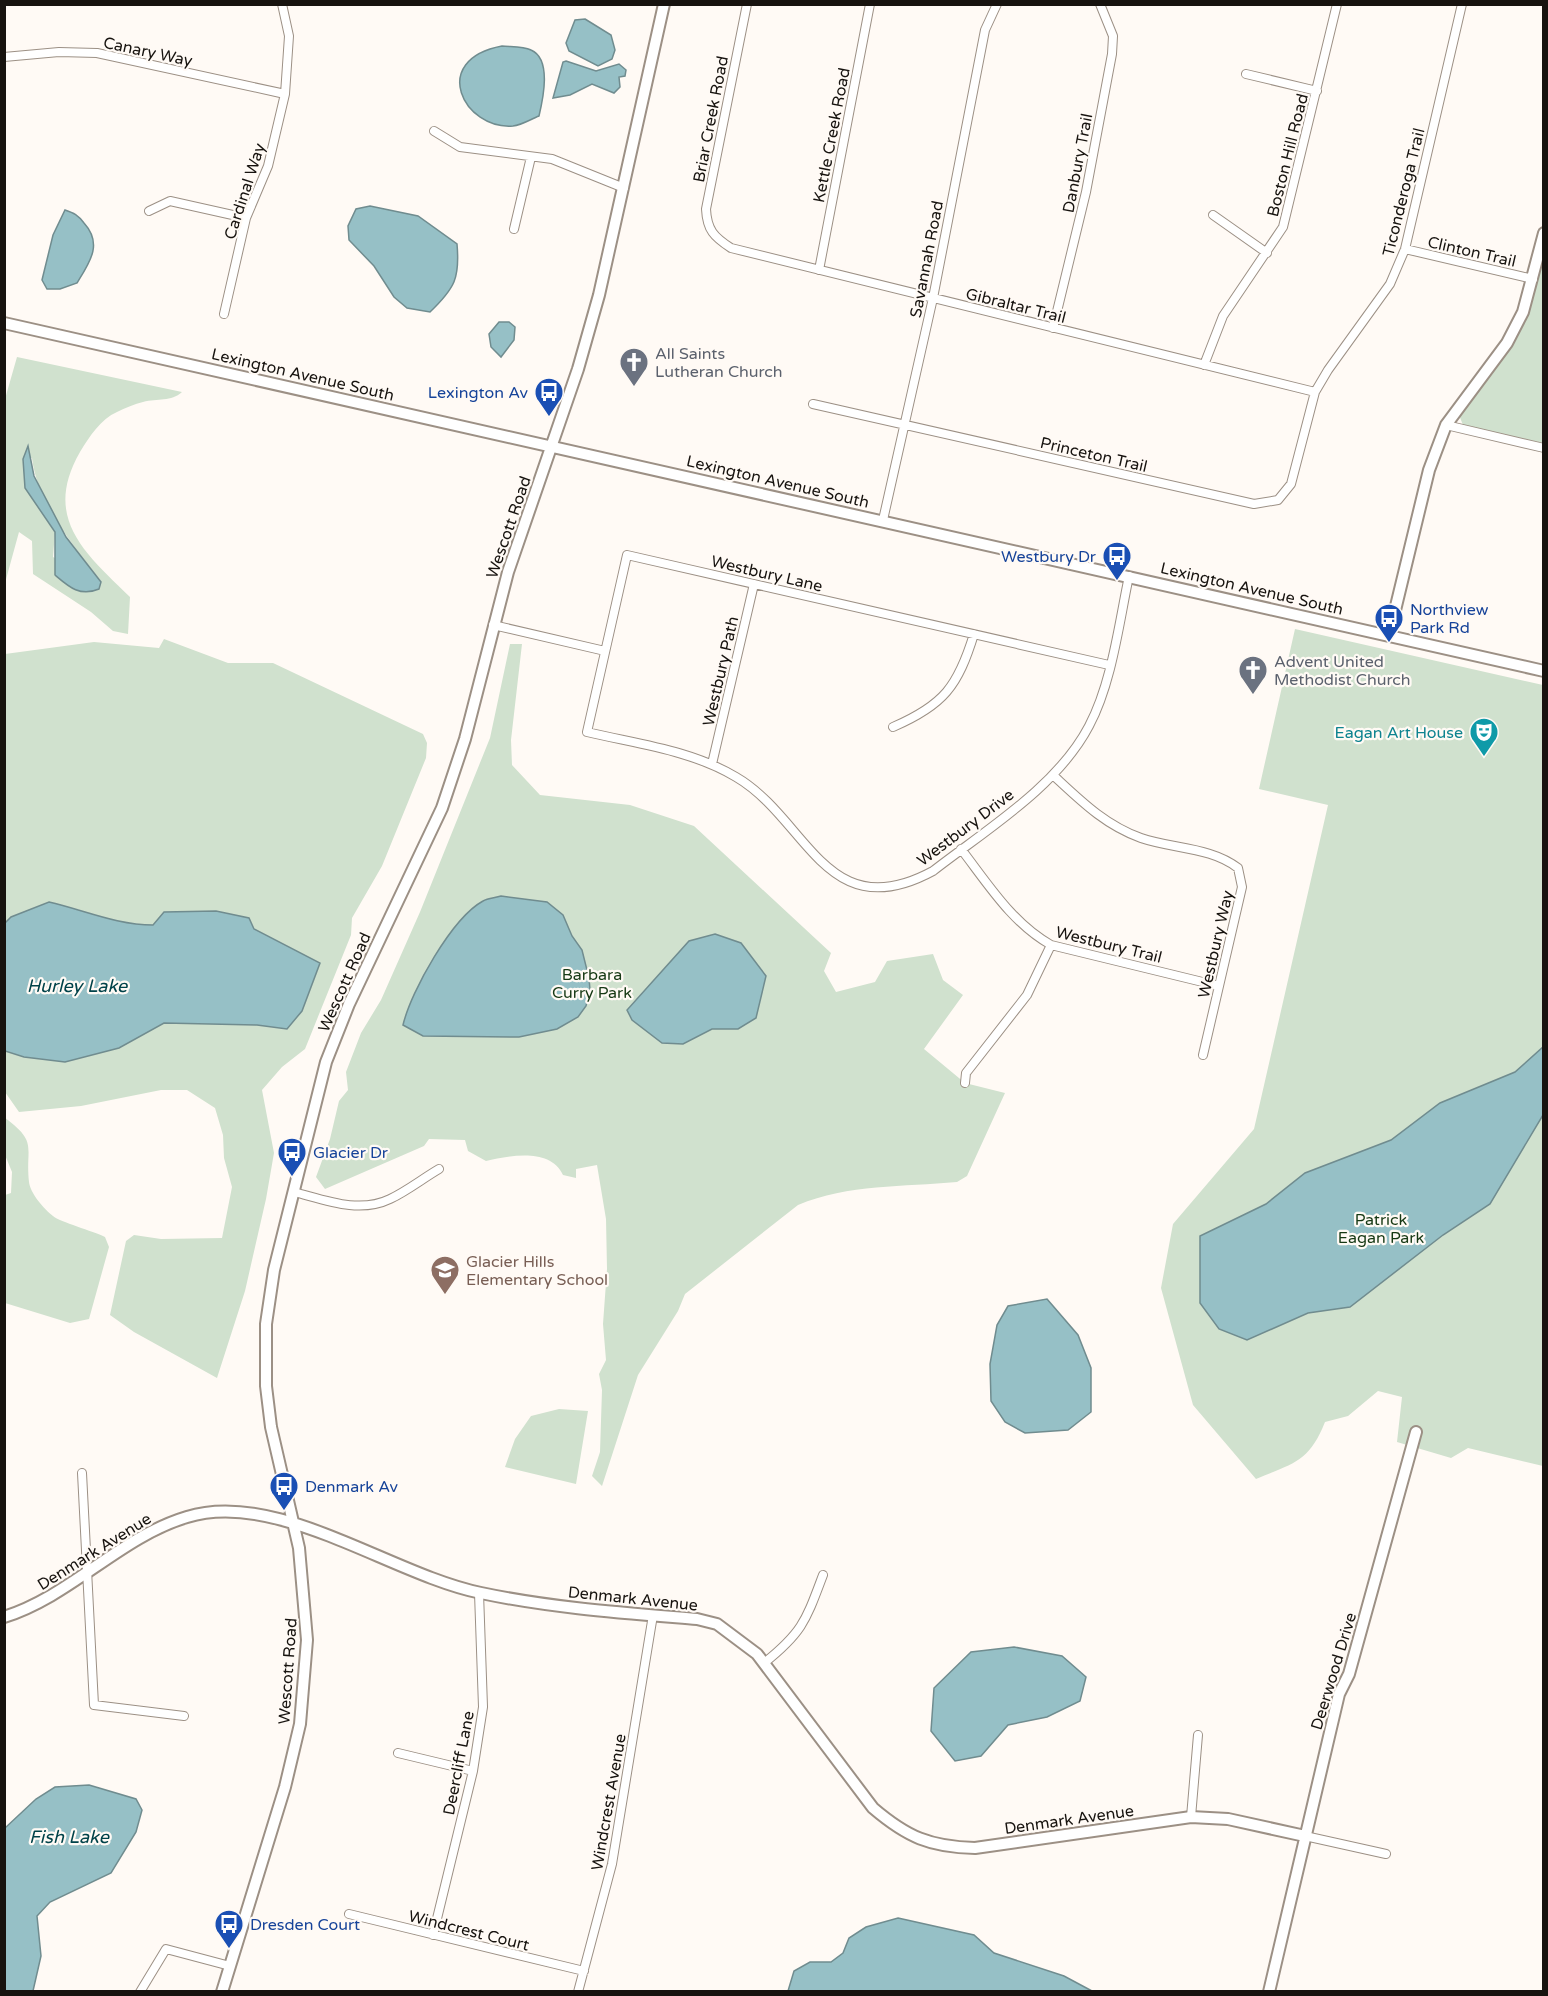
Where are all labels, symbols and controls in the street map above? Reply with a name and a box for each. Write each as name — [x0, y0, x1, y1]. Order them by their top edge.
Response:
street label: Canary Way — [101, 33, 195, 71]
street label: Briar Creek Road — [689, 54, 733, 184]
street label: Kettle Creek Road — [809, 66, 855, 204]
street label: Boston Hill Road — [1263, 92, 1313, 219]
street label: Danbury Trail — [1059, 112, 1097, 215]
street label: Ticonderoga Trail — [1378, 126, 1430, 258]
street label: Cardinal Way — [220, 140, 270, 242]
street label: Savannah Road — [906, 199, 948, 319]
street label: Clinton Trail — [1426, 232, 1518, 272]
street label: Gibraltar Trail — [964, 284, 1068, 328]
street label: Lexington Avenue South — [209, 344, 396, 406]
place label: All Saints Lutheran Church — [655, 344, 783, 382]
church icon: All Saints Lutheran Church — [618, 346, 650, 388]
bus stop icon: Lexington Av — [533, 376, 565, 418]
place label: Lexington Av — [428, 383, 529, 403]
street label: Princeton Trail — [1038, 433, 1149, 477]
street label: Lexington Avenue South — [684, 451, 871, 513]
street label: Wescott Road — [482, 474, 536, 581]
bus stop icon: Westbury Dr — [1101, 540, 1133, 582]
place label: Westbury Dr — [1001, 547, 1097, 567]
street label: Westbury Lane — [709, 551, 825, 597]
street label: Lexington Avenue South — [1158, 558, 1345, 620]
place label: Northview Park Rd — [1410, 600, 1489, 638]
bus stop icon: Northview Park Rd — [1373, 602, 1405, 644]
street label: Westbury Path — [699, 614, 743, 728]
place label: Advent United Methodist Church — [1274, 652, 1411, 690]
church icon: Advent United Methodist Church — [1237, 654, 1269, 696]
theatre icon: Eagan Art House — [1468, 716, 1500, 758]
place label: Eagan Art House — [1335, 723, 1463, 743]
street label: Westbury Drive — [913, 785, 1018, 871]
street label: Westbury Way — [1194, 888, 1238, 1000]
street label: Westbury Trail — [1054, 922, 1164, 968]
street label: Wescott Road — [314, 930, 376, 1035]
park label: Barbara Curry Park — [552, 965, 632, 1003]
water label: Hurley Lake — [27, 975, 128, 997]
bus stop icon: Glacier Dr — [276, 1136, 308, 1178]
place label: Glacier Dr — [313, 1143, 389, 1163]
park label: Patrick Eagan Park — [1338, 1210, 1424, 1248]
place label: Glacier Hills Elementary School — [466, 1252, 608, 1290]
school or university icon: Glacier Hills Elementary School — [429, 1254, 461, 1296]
bus stop icon: Denmark Av — [268, 1470, 300, 1512]
place label: Denmark Av — [305, 1477, 399, 1497]
street label: Denmark Avenue — [34, 1509, 155, 1595]
street label: Denmark Avenue — [567, 1582, 699, 1616]
street label: Deerwood Drive — [1307, 1610, 1361, 1732]
street label: Wescott Road — [274, 1617, 302, 1725]
street label: Deercliff Lane — [439, 1709, 479, 1817]
street label: Windcrest Avenue — [587, 1732, 631, 1872]
street label: Denmark Avenue — [1003, 1801, 1135, 1839]
water label: Fish Lake — [29, 1826, 110, 1848]
street label: Windcrest Court — [406, 1906, 531, 1956]
bus stop icon: Dresden Court — [213, 1908, 245, 1950]
place label: Dresden Court — [250, 1915, 360, 1935]

